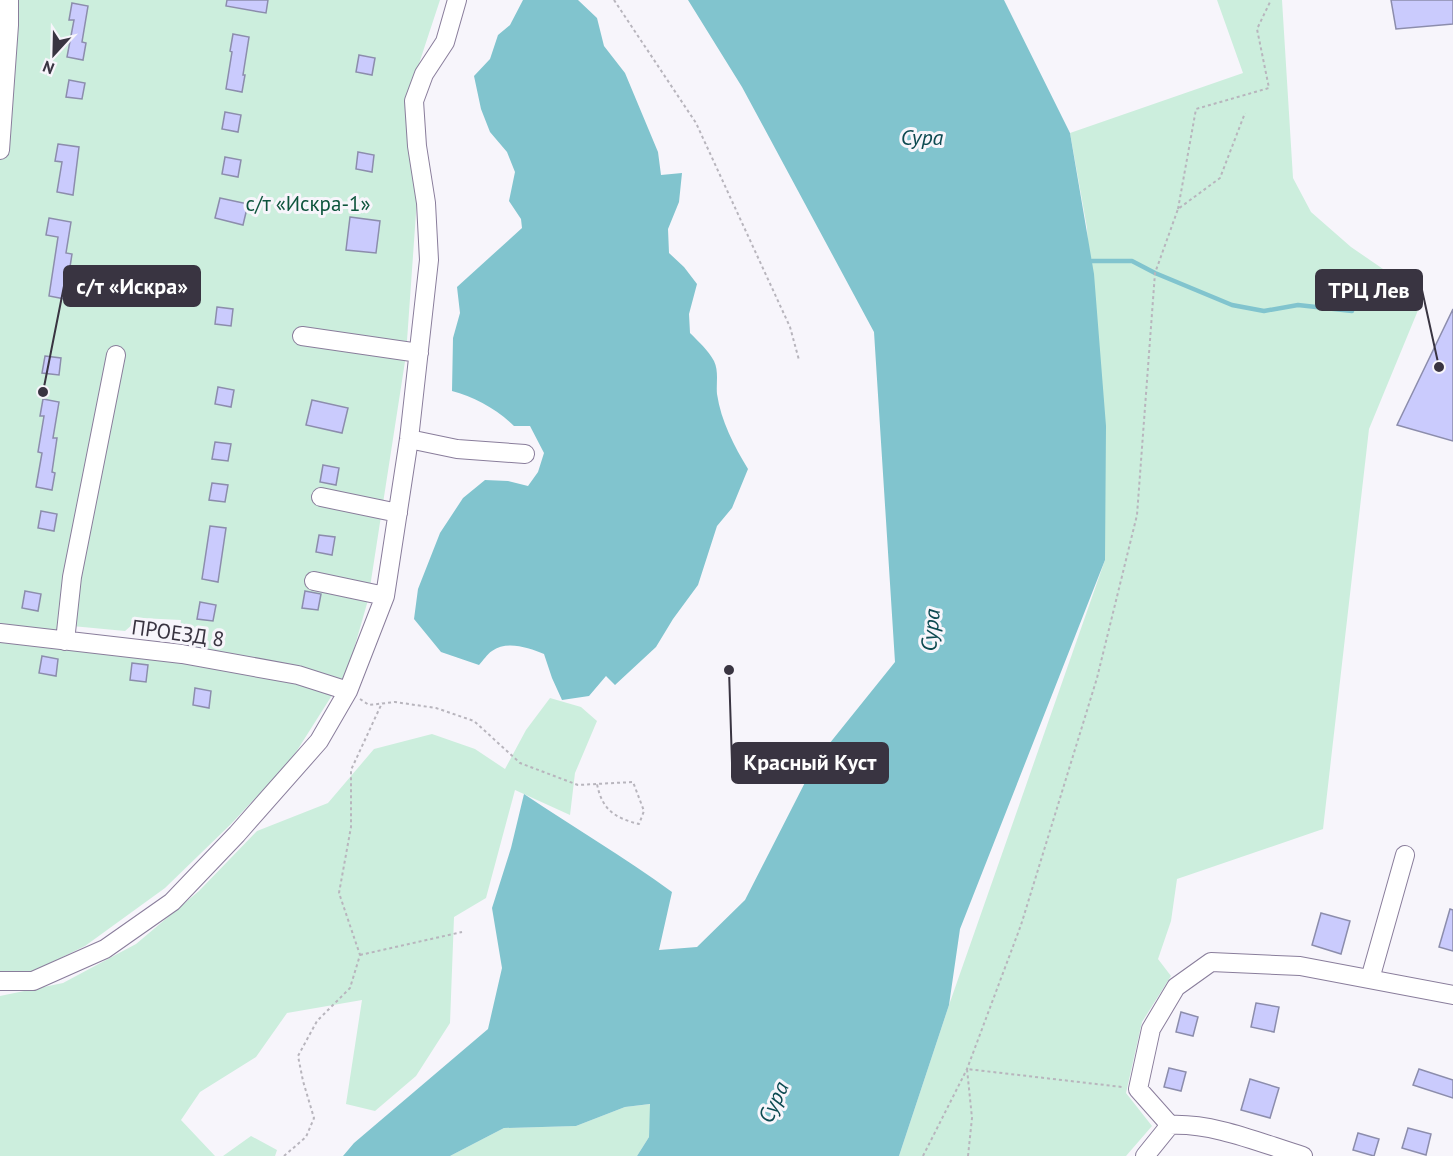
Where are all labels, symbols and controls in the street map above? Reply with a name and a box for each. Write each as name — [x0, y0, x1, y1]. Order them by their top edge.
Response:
north arrow — [24, 24, 84, 84]
text: N — [40, 57, 57, 79]
water label: Сура — [901, 123, 944, 151]
park label: с/т «Искра-1» — [246, 190, 370, 217]
callout: с/т «Искра» — [64, 266, 200, 306]
callout: ТРЦ Лев — [1316, 270, 1422, 310]
text: с/т «Искра» — [76, 272, 188, 300]
text: ТРЦ Лев — [1328, 276, 1410, 304]
water label: Сура — [914, 607, 946, 652]
street label: ПРОЕЗД 8 — [130, 613, 226, 653]
callout: Красный Куст — [732, 743, 888, 783]
text: Красный Куст — [744, 748, 877, 776]
water label: Сура — [751, 1077, 795, 1127]

